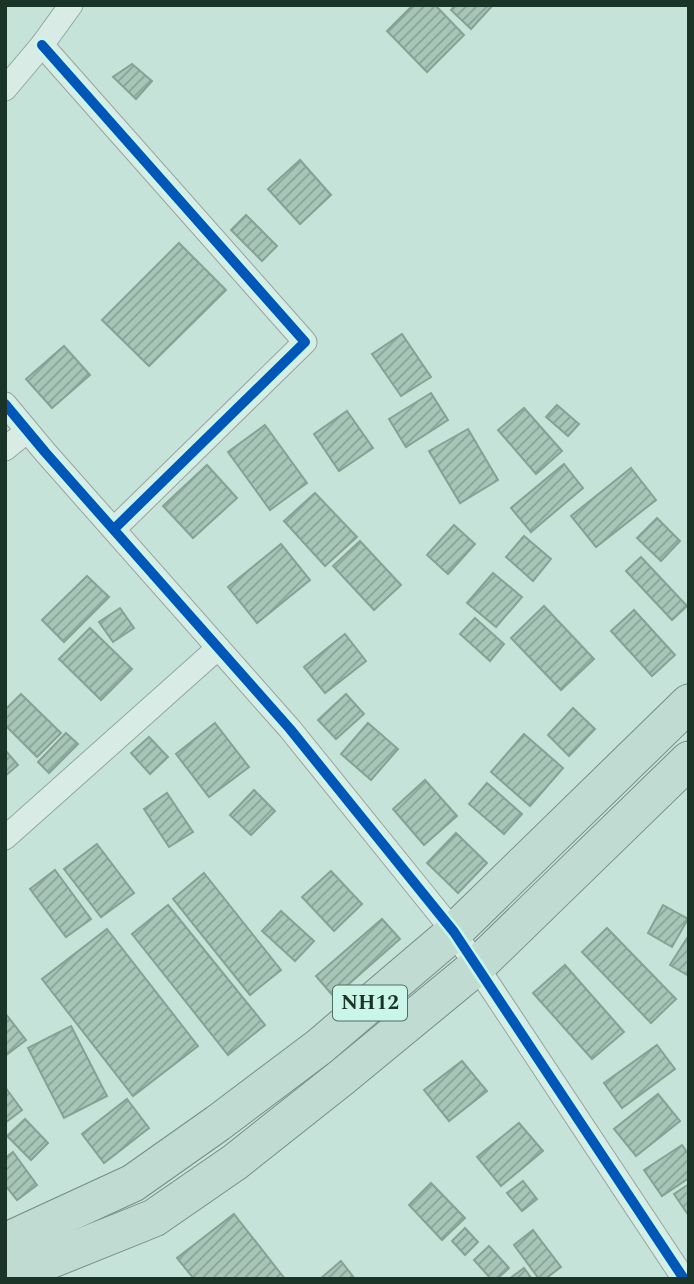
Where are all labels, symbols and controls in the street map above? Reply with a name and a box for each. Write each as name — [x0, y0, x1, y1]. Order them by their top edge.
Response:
road number: NH12 — [333, 986, 407, 1020]

